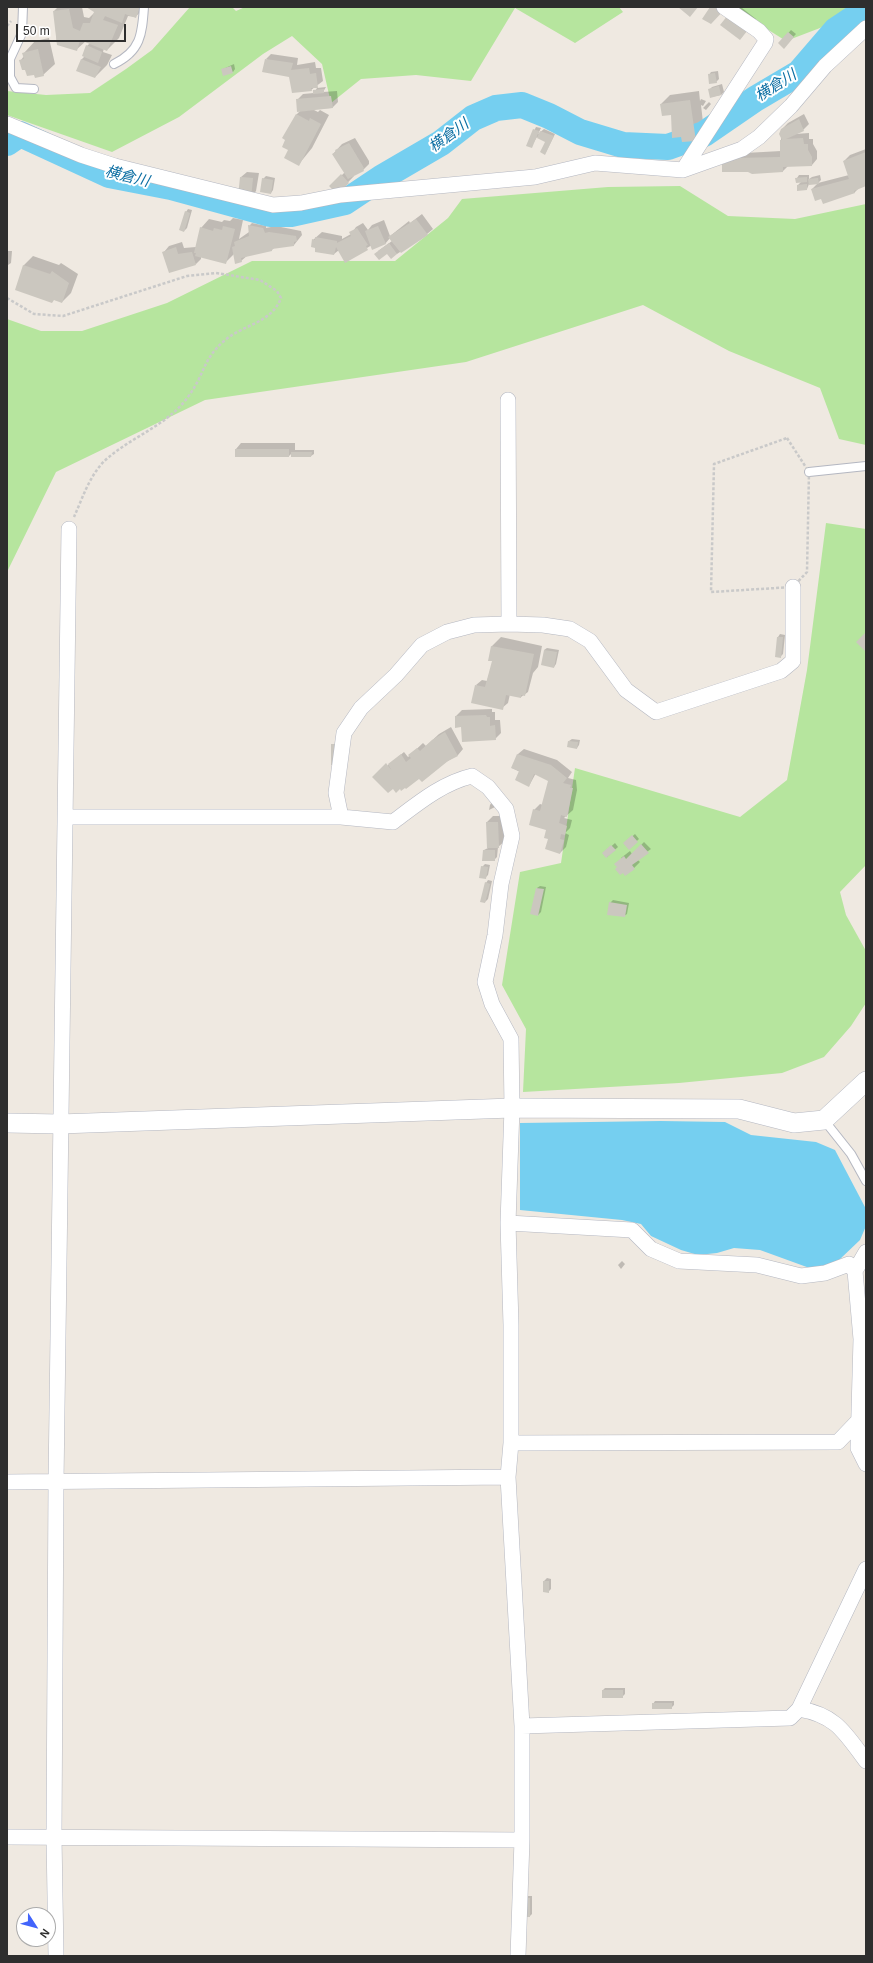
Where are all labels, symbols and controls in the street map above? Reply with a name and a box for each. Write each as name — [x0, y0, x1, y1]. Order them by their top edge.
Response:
scale bar — [18, 16, 128, 42]
text: 50 m — [23, 24, 50, 38]
water label: 横倉川 — [752, 66, 800, 106]
water label: 横倉川 — [426, 115, 472, 157]
water label: 横倉川 — [103, 163, 151, 191]
north arrow — [16, 1907, 56, 1947]
text: N — [38, 1927, 52, 1940]

